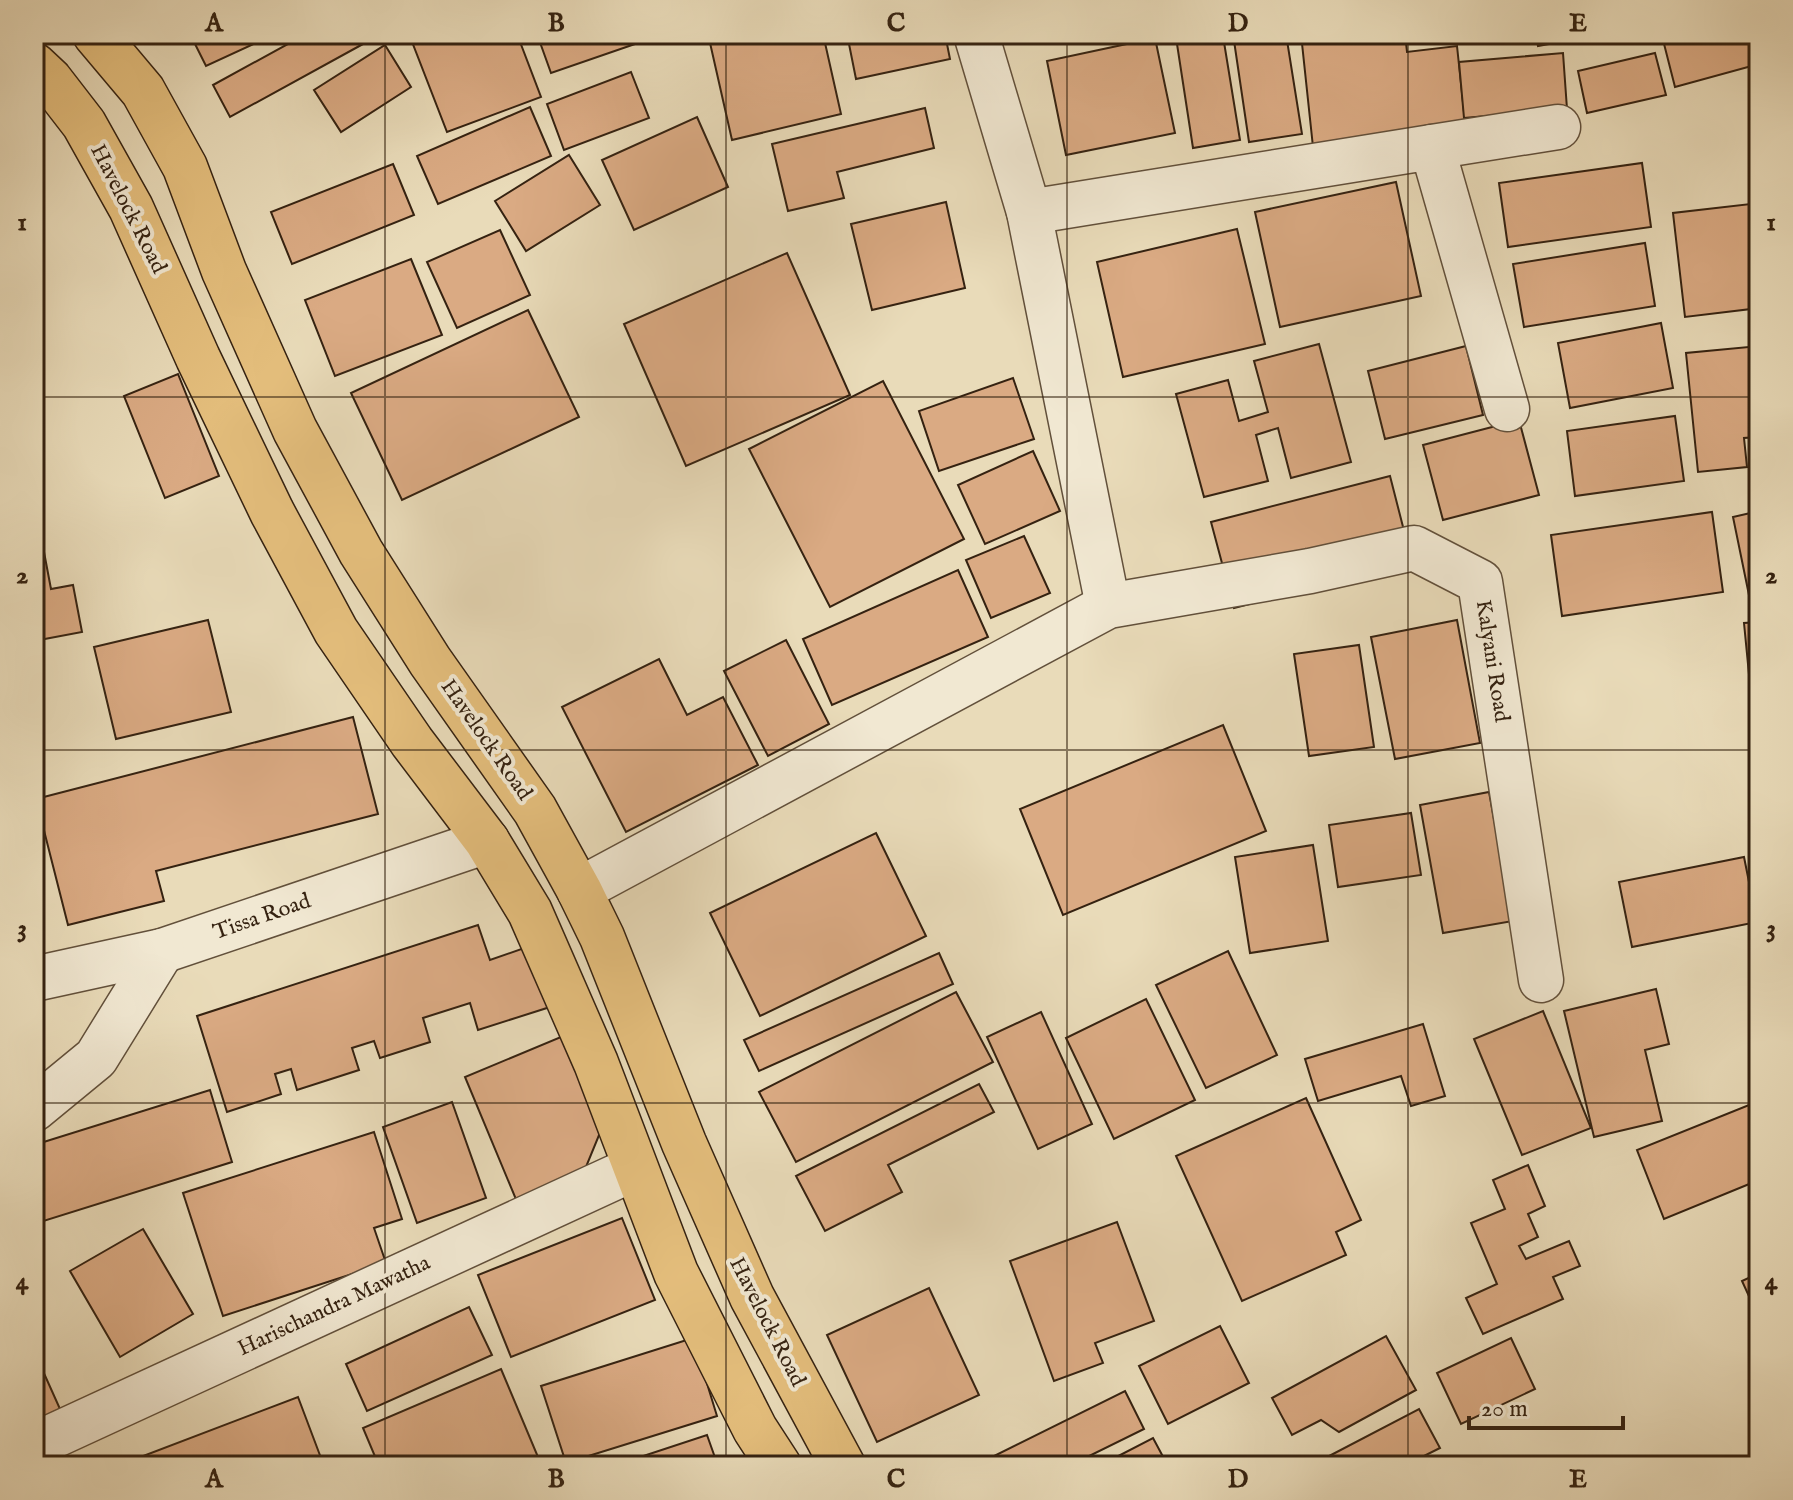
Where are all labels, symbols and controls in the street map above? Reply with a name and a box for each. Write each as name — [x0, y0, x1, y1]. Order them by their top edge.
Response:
text: A — [204, 7, 224, 40]
text: B — [547, 7, 565, 40]
text: C — [887, 7, 906, 40]
text: D — [1228, 7, 1249, 40]
text: E — [1569, 7, 1587, 40]
street label: Havelock Road — [83, 140, 173, 279]
text: 1 — [17, 206, 27, 239]
text: 1 — [1766, 206, 1776, 239]
text: 2 — [16, 559, 28, 592]
text: 2 — [1765, 559, 1777, 592]
street label: Kalyani Road — [1469, 598, 1516, 724]
street label: Havelock Road — [434, 674, 538, 806]
street label: Tissa Road — [210, 887, 315, 947]
text: 3 — [17, 912, 27, 945]
text: 3 — [1766, 912, 1776, 945]
street label: Harischandra Mawatha — [233, 1249, 435, 1363]
street label: Havelock Road — [722, 1253, 812, 1392]
text: 4 — [16, 1265, 30, 1298]
text: 4 — [1765, 1265, 1779, 1298]
scale bar — [1469, 1380, 1623, 1430]
text: 20 m — [1481, 1394, 1528, 1425]
text: A — [204, 1463, 224, 1496]
text: B — [547, 1463, 565, 1496]
text: C — [887, 1463, 906, 1496]
text: D — [1228, 1463, 1249, 1496]
text: E — [1569, 1463, 1587, 1496]

